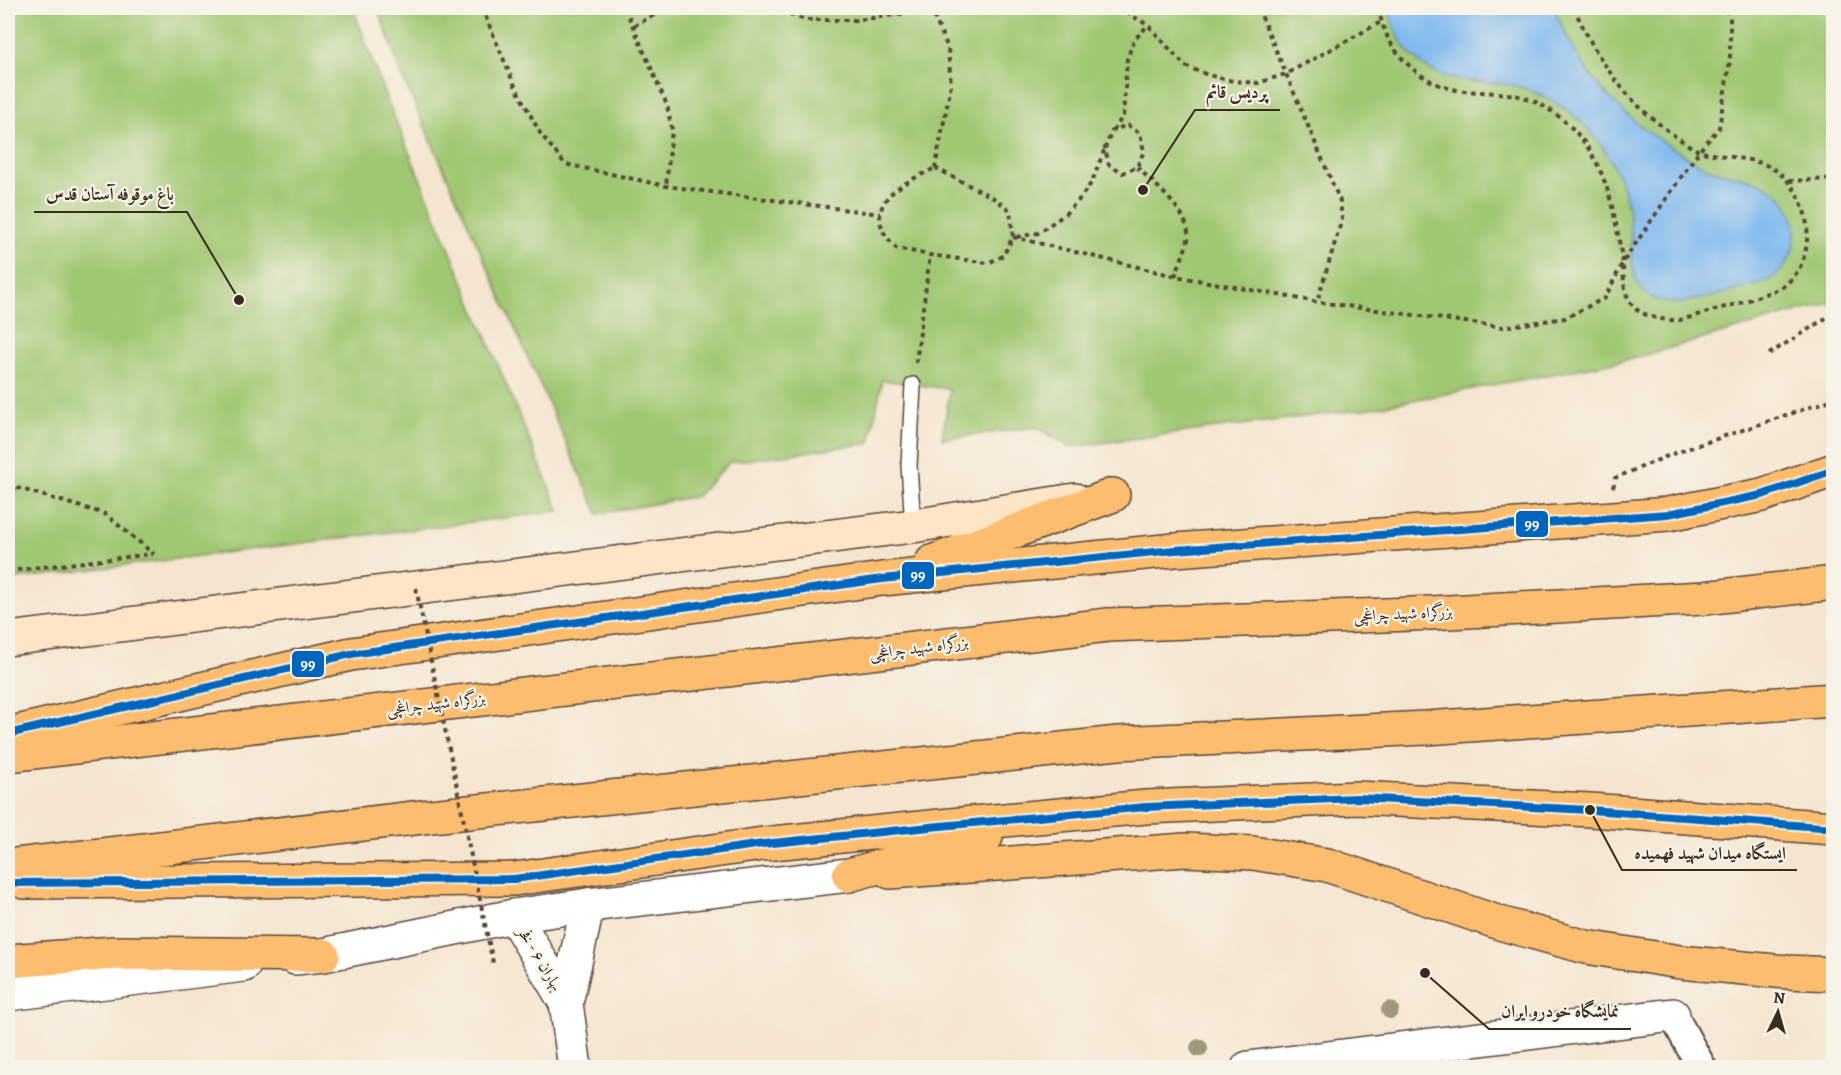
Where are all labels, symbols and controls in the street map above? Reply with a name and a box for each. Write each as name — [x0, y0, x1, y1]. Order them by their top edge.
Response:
callout: پردیس قائم — [1195, 74, 1280, 110]
text: پردیس قائم — [1206, 80, 1269, 108]
callout: باغ موقوفه آستان قدس — [34, 176, 187, 212]
text: باغ موقوفه آستان قدس — [46, 182, 174, 209]
line badge: 99 — [1515, 510, 1549, 538]
text: 99 — [1525, 514, 1539, 536]
line badge: 99 — [901, 561, 935, 590]
text: 99 — [911, 565, 925, 587]
street label: بزرگراه شهید چراغچی — [1353, 600, 1453, 628]
street label: بزرگراه شهید چراغچی — [868, 631, 970, 665]
line badge: 99 — [291, 650, 325, 678]
text: 99 — [301, 654, 315, 676]
street label: بزرگراه شهید چراغچی — [385, 687, 487, 721]
callout: ایستگاه میدان شهید فهمیده — [1622, 834, 1797, 870]
text: ایستگاه میدان شهید فهمیده — [1634, 841, 1786, 865]
street label: بهاران ۶ - فخر — [511, 921, 568, 995]
north arrow — [1748, 982, 1808, 1042]
text: N — [1772, 987, 1786, 1010]
callout: نمایشگاه خودرو ایران — [1489, 993, 1631, 1029]
text: نمایشگاه خودرو ایران — [1501, 999, 1619, 1023]

